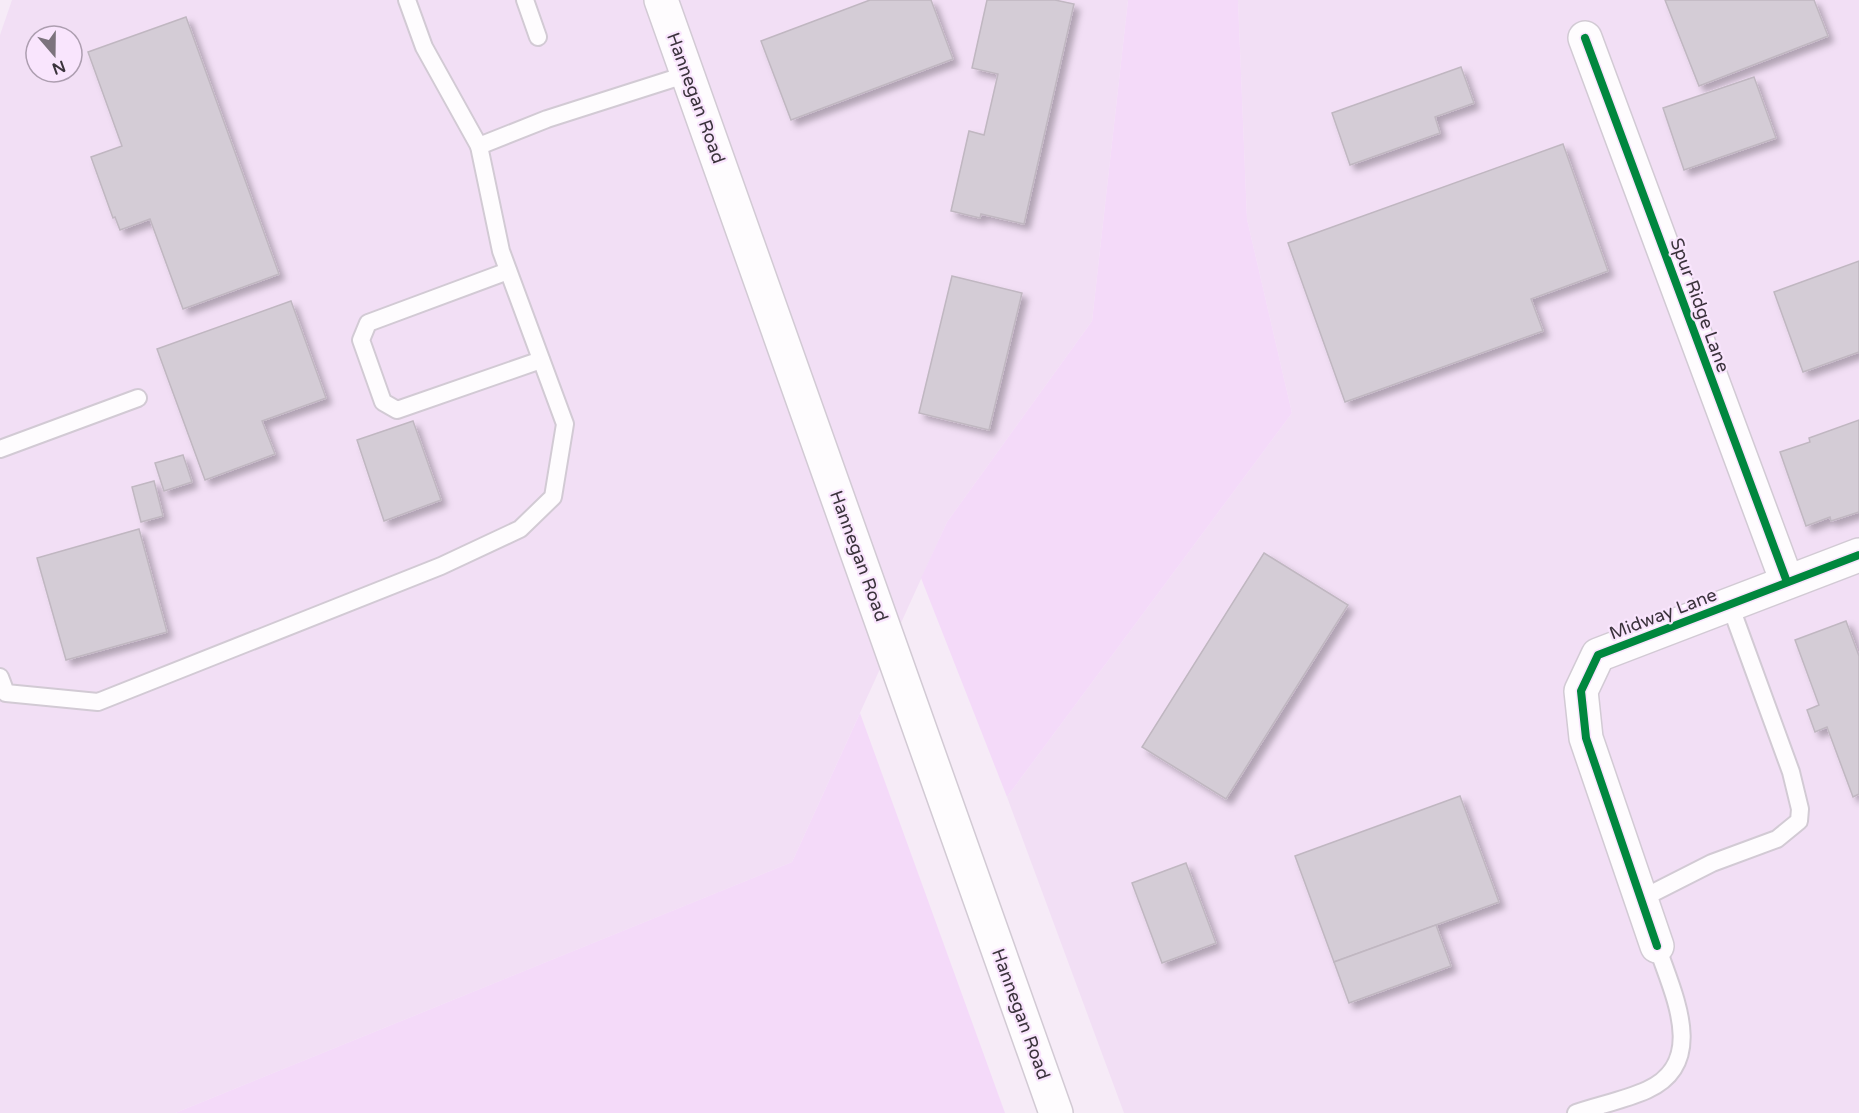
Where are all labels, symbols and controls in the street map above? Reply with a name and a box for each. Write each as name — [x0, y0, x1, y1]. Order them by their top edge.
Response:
north arrow — [24, 24, 84, 84]
street label: Hannegan Road — [662, 29, 730, 167]
text: N — [49, 56, 68, 79]
street label: Spur Ridge Lane — [1665, 235, 1735, 375]
street label: Hannegan Road — [825, 487, 893, 625]
street label: Midway Lane — [1606, 583, 1720, 645]
street label: Hannegan Road — [987, 945, 1055, 1083]

